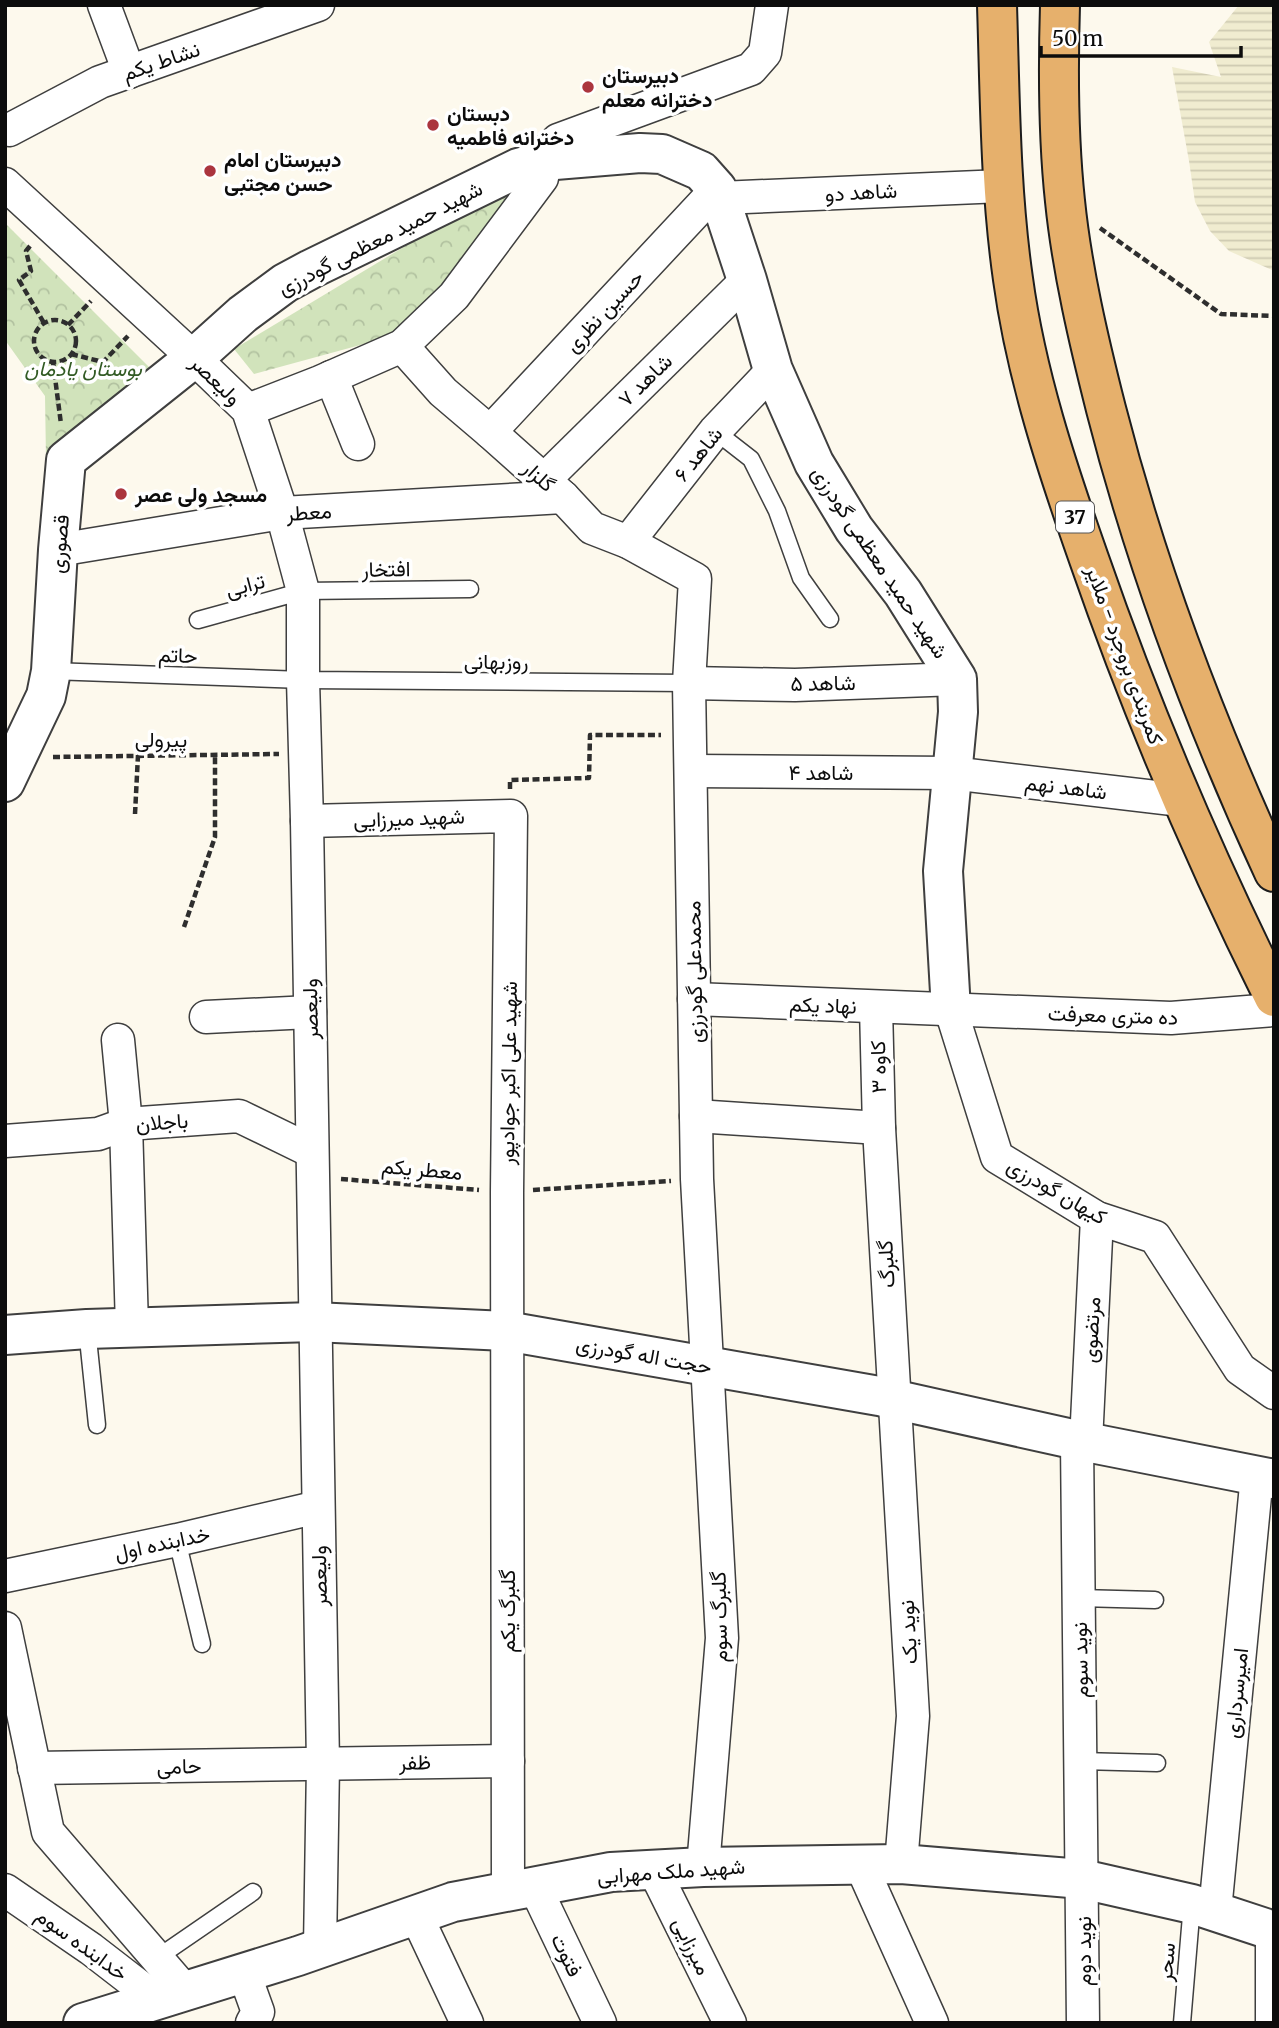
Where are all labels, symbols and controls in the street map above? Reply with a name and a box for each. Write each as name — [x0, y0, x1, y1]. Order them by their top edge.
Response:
scale bar — [1041, 14, 1240, 58]
text: 50 m — [1052, 25, 1103, 52]
street label: نشاط یکم — [119, 35, 204, 88]
place label: دبیرستان دخترانه معلم — [602, 62, 713, 114]
marker: دبیرستان دخترانه معلم — [580, 79, 596, 95]
place label: دبستان دخترانه فاطمیه — [447, 100, 574, 151]
marker: دبستان دخترانه فاطمیه — [425, 117, 441, 133]
place label: دبیرستان امام حسن مجتبی — [224, 146, 342, 197]
marker: دبیرستان امام حسن مجتبی — [202, 163, 218, 179]
street label: شهید حمید معظمی گودرزی — [273, 175, 487, 301]
street label: شاهد دو — [824, 177, 898, 207]
street label: حسین نظری — [559, 264, 649, 358]
street label: ولیعصر — [184, 348, 247, 411]
street label: شاهد ۷ — [612, 348, 678, 412]
park label: بوستان یادمان — [24, 355, 143, 382]
street label: شاهد ۶ — [668, 421, 728, 487]
street label: گلزار — [516, 454, 561, 498]
street label: شهید حمید معظمی گودرزی — [805, 461, 955, 663]
place label: مسجد ولی عصر — [134, 481, 267, 508]
marker: مسجد ولی عصر — [113, 486, 129, 502]
street label: معطر — [284, 497, 333, 527]
road number: 37 — [1056, 502, 1094, 532]
street label: قصوری — [43, 513, 75, 575]
street label: افتخار — [360, 555, 411, 583]
street label: کمربندی بروجرد - ملایر — [1080, 561, 1170, 748]
street label: ترابی — [222, 567, 268, 603]
street label: حاتم — [158, 641, 198, 670]
street label: روزبهانی — [464, 648, 528, 675]
street label: شاهد ۵ — [790, 669, 856, 697]
street label: پیرولی — [135, 726, 187, 754]
street label: شاهد ۴ — [789, 759, 853, 786]
street label: شاهد نهم — [1023, 769, 1109, 806]
street label: شهید میرزایی — [353, 803, 465, 833]
street label: محمدعلی گودرزی — [679, 901, 709, 1043]
street label: ولیعصر — [296, 978, 324, 1041]
street label: شهید علی اکبر جوادپور — [493, 981, 524, 1166]
street label: نهاد یکم — [789, 990, 857, 1021]
street label: ده متری معرفت — [1047, 999, 1179, 1031]
street label: کاوه ۳ — [864, 1040, 892, 1094]
street label: باجلان — [135, 1107, 189, 1137]
street label: معطر یکم — [380, 1152, 464, 1187]
street label: کیهان گودرزی — [1002, 1152, 1112, 1230]
street label: گلبرگ — [871, 1239, 901, 1289]
street label: مرتضوی — [1076, 1296, 1106, 1364]
street label: حجت اله گودرزی — [574, 1330, 714, 1380]
street label: خدابنده اول — [112, 1520, 212, 1566]
street label: ولیعصر — [305, 1545, 333, 1608]
street label: گلبرگ یکم — [494, 1569, 522, 1653]
street label: گلبرگ سوم — [705, 1571, 734, 1663]
street label: نوید یک — [893, 1599, 923, 1665]
street label: نوید سوم — [1066, 1622, 1095, 1698]
street label: امیرسرداری — [1218, 1646, 1254, 1740]
street label: ظفر — [398, 1748, 431, 1776]
street label: حامی — [156, 1752, 202, 1780]
street label: شهید ملک مهرابی — [596, 1852, 746, 1890]
street label: خدابنده سوم — [30, 1901, 134, 1987]
street label: میرزایی — [666, 1913, 718, 1979]
street label: نوید دوم — [1070, 1916, 1098, 1986]
street label: فتوت — [545, 1929, 589, 1981]
street label: سحر — [1151, 1941, 1181, 1984]

